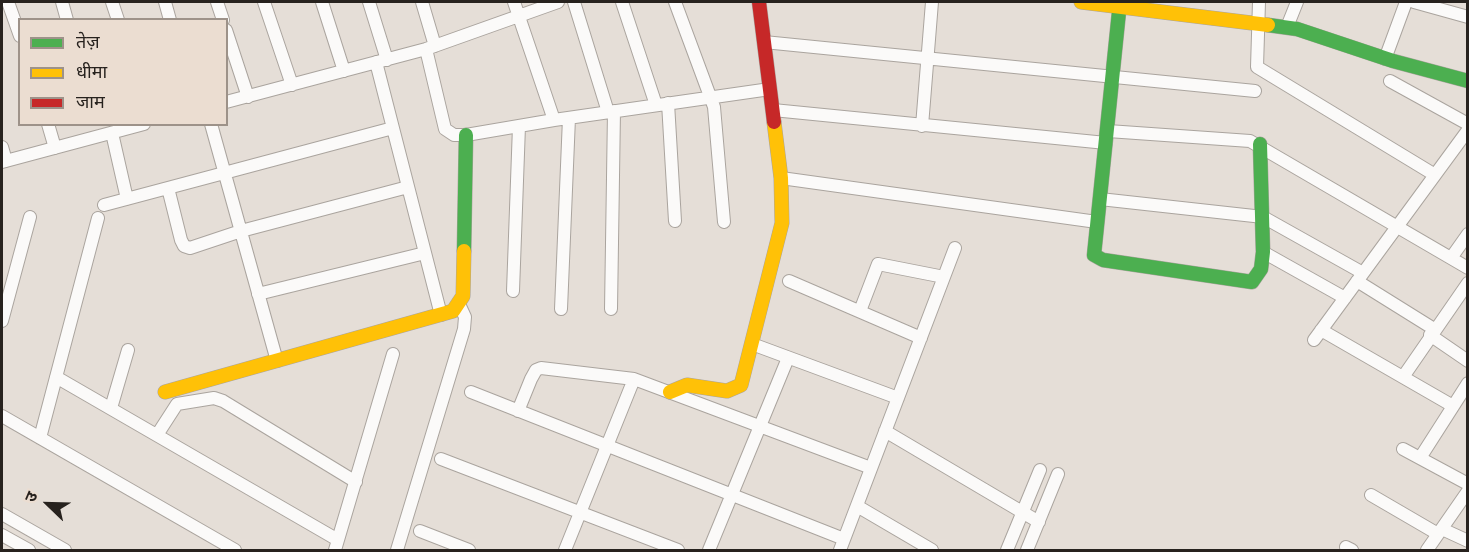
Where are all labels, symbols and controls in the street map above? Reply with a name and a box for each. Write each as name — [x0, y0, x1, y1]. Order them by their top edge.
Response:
legend — [18, 18, 228, 126]
text: तेज़ — [76, 31, 100, 53]
text: धीमा — [76, 61, 107, 83]
text: जाम — [76, 91, 105, 113]
north arrow — [18, 474, 78, 534]
text: उ — [20, 489, 42, 505]

